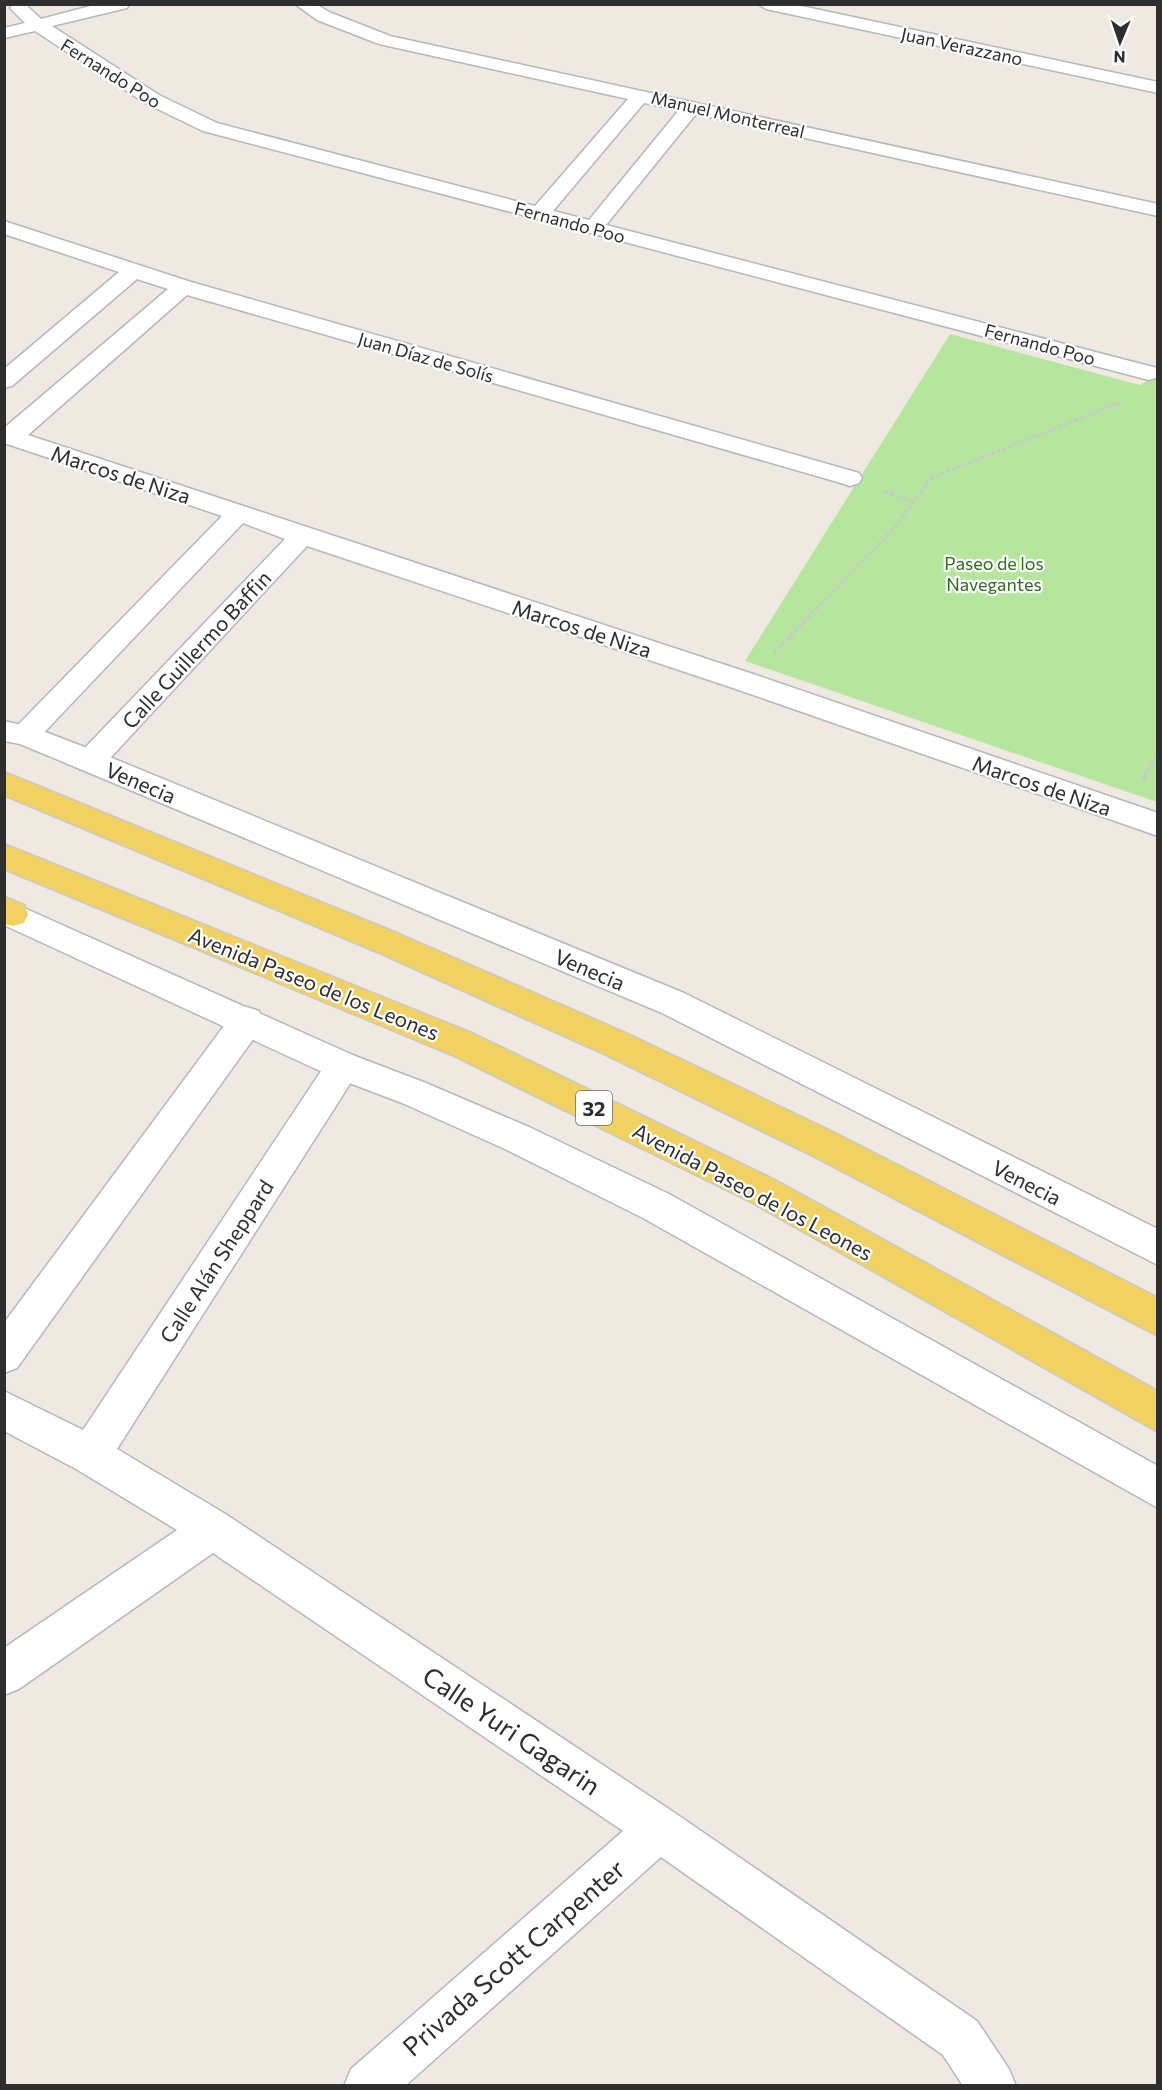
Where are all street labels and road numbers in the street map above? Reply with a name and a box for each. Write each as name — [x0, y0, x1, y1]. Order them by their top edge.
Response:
street label: Juan Verazzano — [899, 22, 1025, 70]
street label: Fernando Poo — [57, 34, 165, 112]
street label: Manuel Monterreal — [649, 86, 807, 142]
street label: Fernando Poo — [512, 197, 628, 247]
street label: Fernando Poo — [982, 319, 1098, 369]
street label: Juan Díaz de Solís — [356, 327, 496, 387]
street label: Marcos de Niza — [48, 440, 194, 508]
street label: Calle Guillermo Baffin — [116, 565, 276, 733]
street label: Marcos de Niza — [509, 594, 655, 662]
street label: Marcos de Niza — [969, 750, 1115, 820]
street label: Venecia — [102, 756, 180, 808]
street label: Avenida Paseo de los Leones — [185, 921, 443, 1045]
street label: Venecia — [551, 943, 629, 995]
road number: 32 — [576, 1091, 612, 1125]
street label: Avenida Paseo de los Leones — [629, 1117, 877, 1265]
street label: Venecia — [988, 1154, 1066, 1210]
street label: Calle Alán Sheppard — [154, 1175, 278, 1347]
street label: Calle Yuri Gagarin — [417, 1659, 607, 1801]
street label: Privada Scott Carpenter — [396, 1852, 630, 2062]

